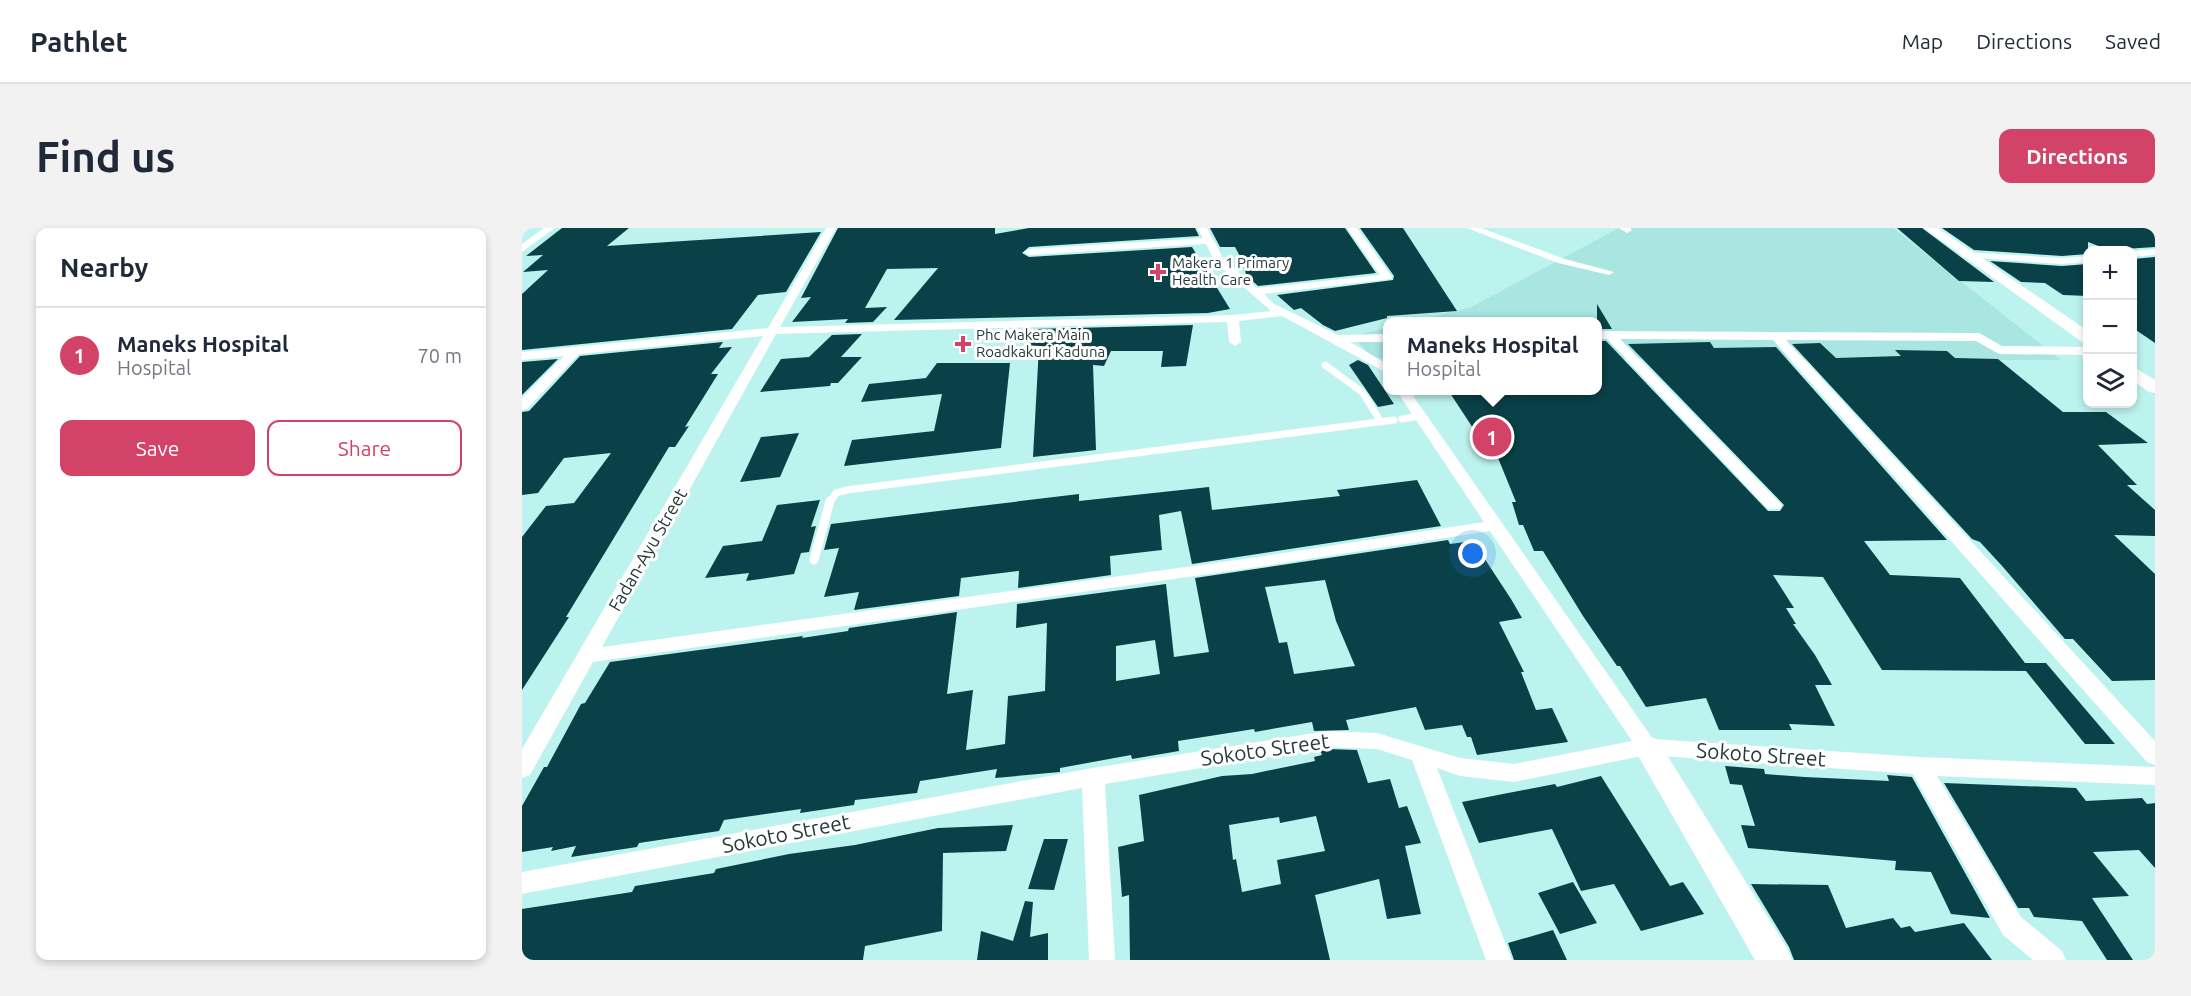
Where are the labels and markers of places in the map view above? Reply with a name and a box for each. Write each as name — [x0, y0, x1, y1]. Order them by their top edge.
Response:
place label: Makera 1 Primary Health Care — [1172, 254, 1289, 288]
marker: Makera 1 Primary Health Care — [1149, 263, 1167, 281]
place label: Phc Makera Main Roadkakuri Kaduna — [976, 326, 1105, 360]
marker: Phc Makera Main Roadkakuri Kaduna — [954, 335, 972, 353]
pin: 1 — [1472, 414, 1512, 460]

